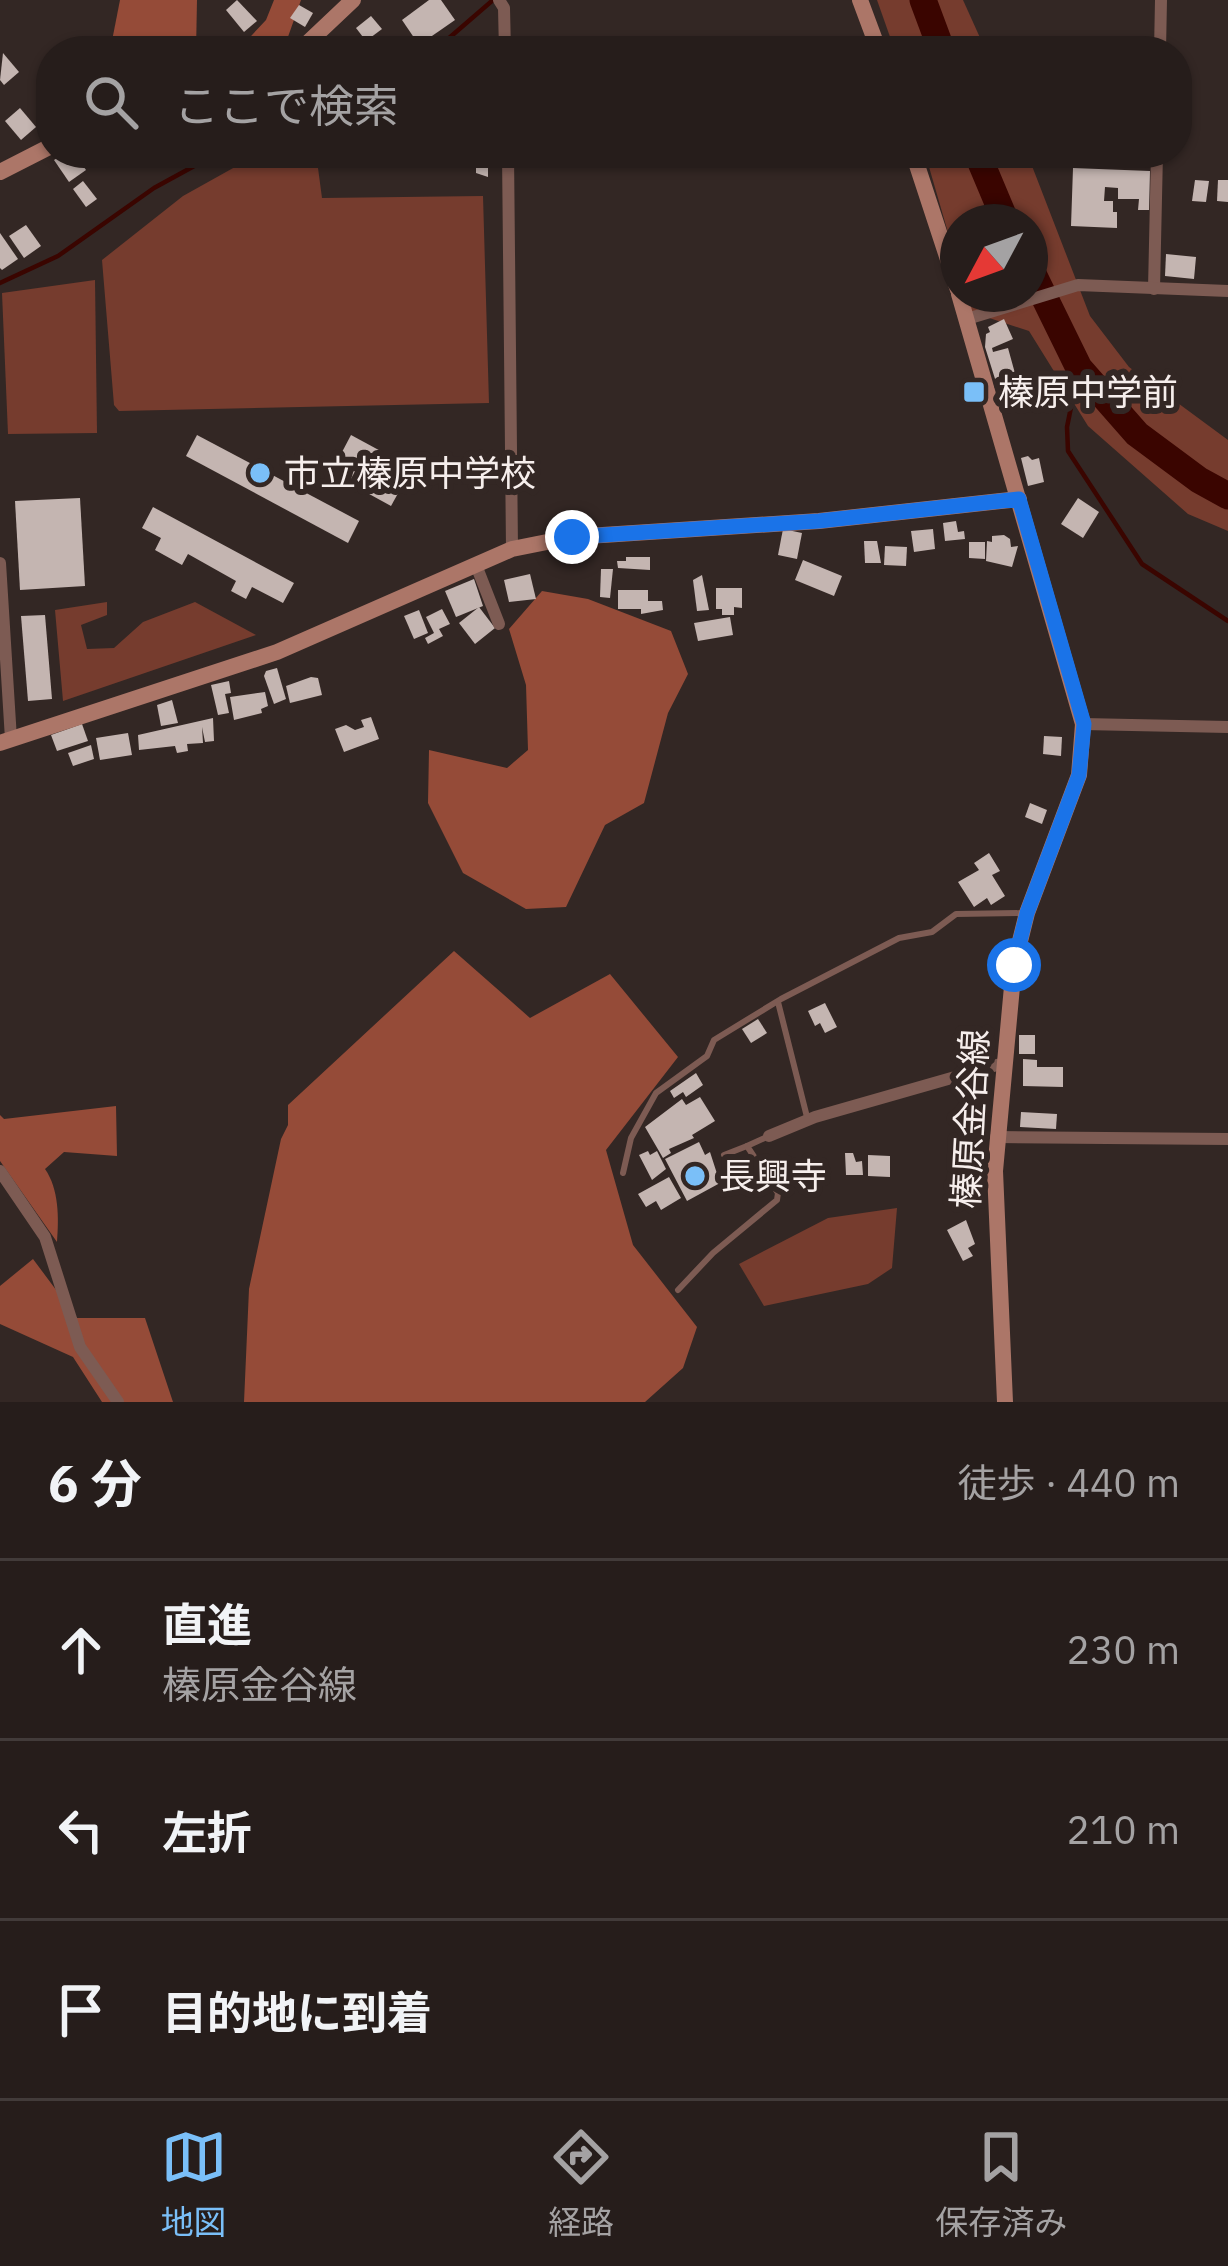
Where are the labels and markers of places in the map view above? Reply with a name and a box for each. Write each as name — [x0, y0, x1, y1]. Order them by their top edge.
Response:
place label: 榛原中学前 — [998, 368, 1178, 415]
marker: 榛原中学前 — [961, 379, 987, 405]
place label: 市立榛原中学校 — [284, 449, 536, 496]
marker: 市立榛原中学校 — [247, 460, 273, 486]
place label: 長興寺 — [719, 1152, 827, 1199]
marker: 長興寺 — [682, 1163, 708, 1189]

